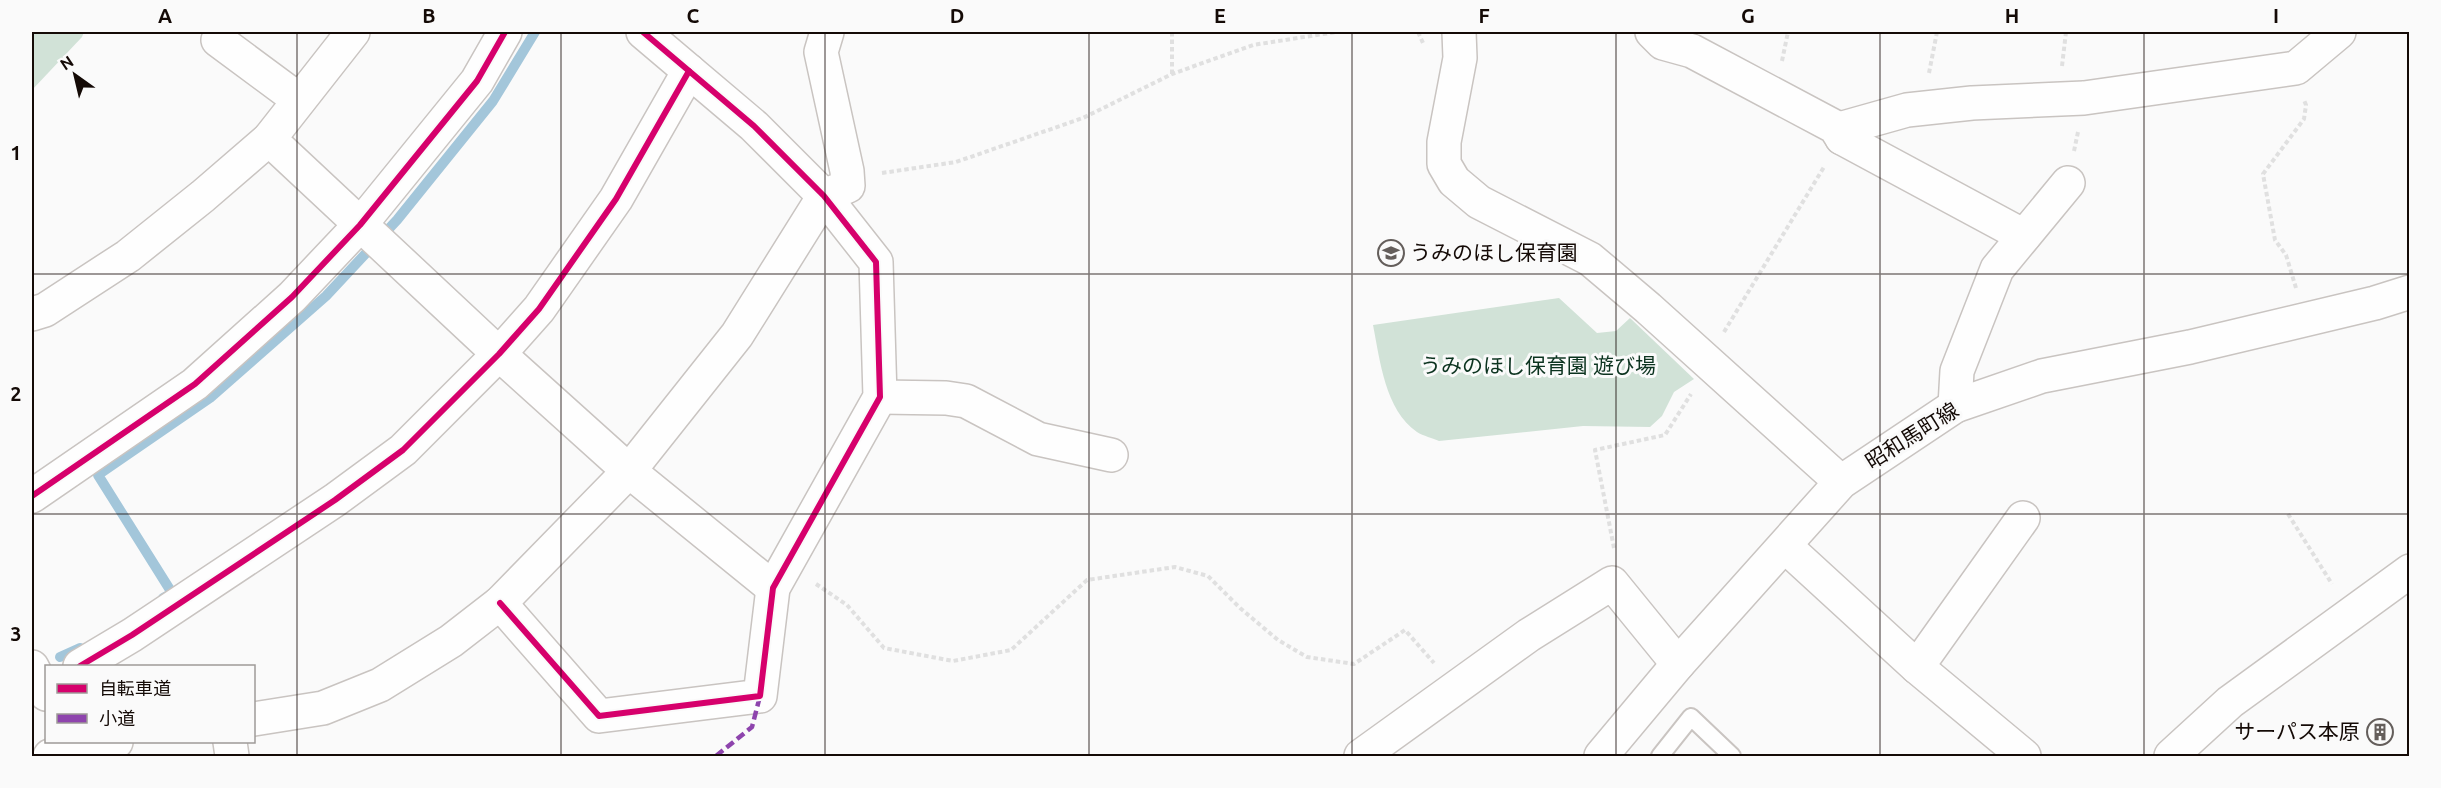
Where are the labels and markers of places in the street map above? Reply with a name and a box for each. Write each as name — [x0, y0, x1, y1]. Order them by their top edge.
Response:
school or university icon: うみのほし保育園 — [1376, 238, 1406, 268]
place label: うみのほし保育園 — [1410, 240, 1578, 264]
building icon: サーパス本原 — [2365, 717, 2395, 747]
place label: サーパス本原 — [2234, 719, 2360, 743]

